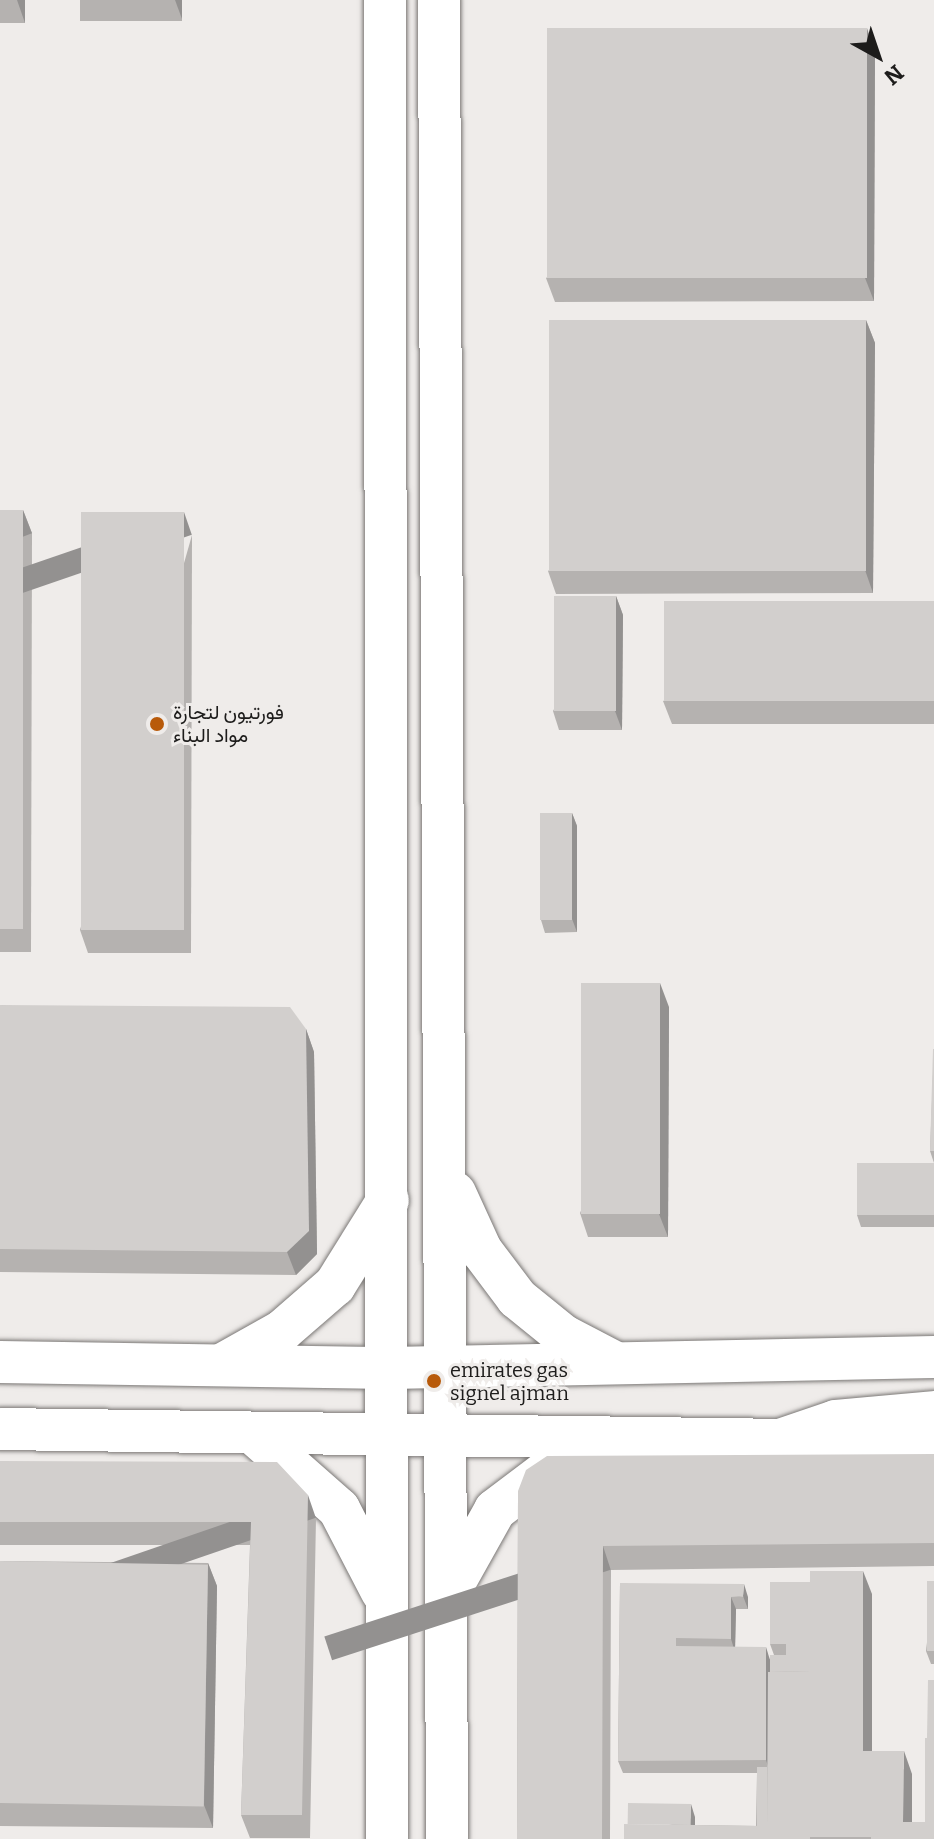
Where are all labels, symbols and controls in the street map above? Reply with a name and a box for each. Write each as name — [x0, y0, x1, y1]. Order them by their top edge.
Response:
north arrow — [838, 16, 918, 96]
text: N — [879, 59, 909, 91]
place label: فورتيون لتجارة مواد البناء — [173, 700, 284, 747]
marker: فورتيون لتجارة مواد البناء — [148, 715, 166, 733]
place label: emirates gas signel ajman — [450, 1358, 569, 1405]
marker: emirates gas signel ajman — [425, 1372, 443, 1390]

